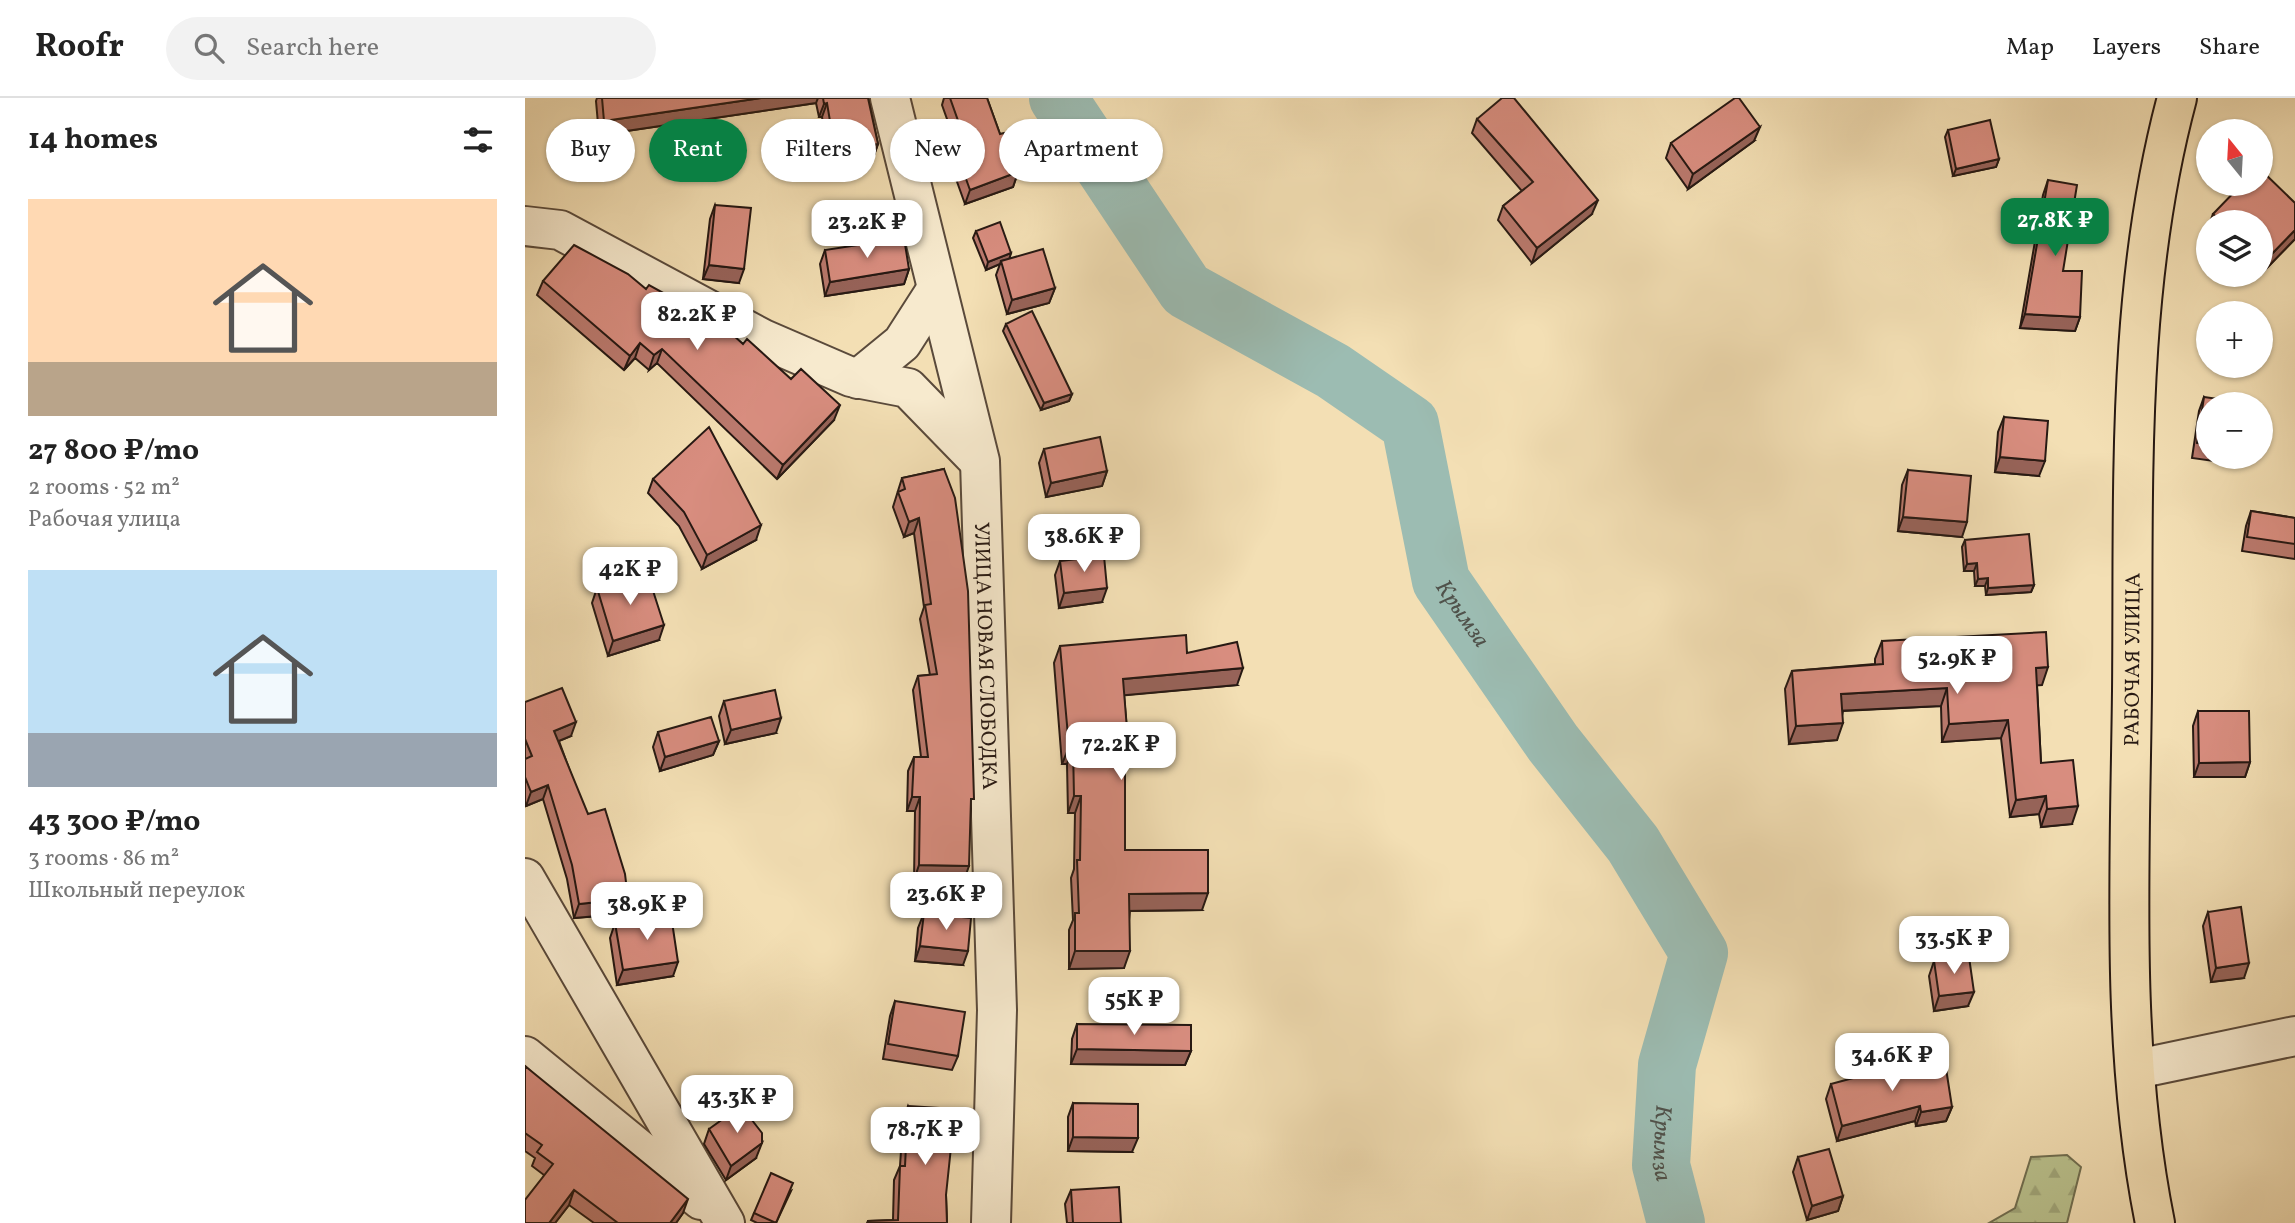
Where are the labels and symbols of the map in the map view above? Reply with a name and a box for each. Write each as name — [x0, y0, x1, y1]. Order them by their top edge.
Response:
north arrow — [2196, 119, 2273, 196]
pin: 27.8K ₽ — [1990, 198, 2120, 258]
pin: 23.2K ₽ — [802, 200, 932, 260]
pin: 82.2K ₽ — [632, 292, 762, 352]
pin: 38.6K ₽ — [1019, 514, 1149, 574]
street label: УЛИЦА НОВАЯ СЛОБОДКА — [966, 522, 1003, 791]
pin: 42K ₽ — [581, 547, 679, 607]
street label: РАБОЧАЯ УЛИЦА — [2118, 572, 2148, 747]
water label: Крымза — [1427, 574, 1496, 655]
pin: 52.9K ₽ — [1892, 636, 2022, 696]
pin: 72.2K ₽ — [1056, 722, 1186, 782]
pin: 23.6K ₽ — [881, 872, 1011, 932]
pin: 38.9K ₽ — [582, 882, 712, 942]
pin: 33.5K ₽ — [1889, 916, 2019, 976]
pin: 55K ₽ — [1085, 978, 1183, 1037]
pin: 34.6K ₽ — [1827, 1034, 1957, 1093]
pin: 43.3K ₽ — [672, 1076, 802, 1135]
water label: Крымза — [1643, 1104, 1679, 1185]
pin: 78.7K ₽ — [860, 1108, 990, 1167]

